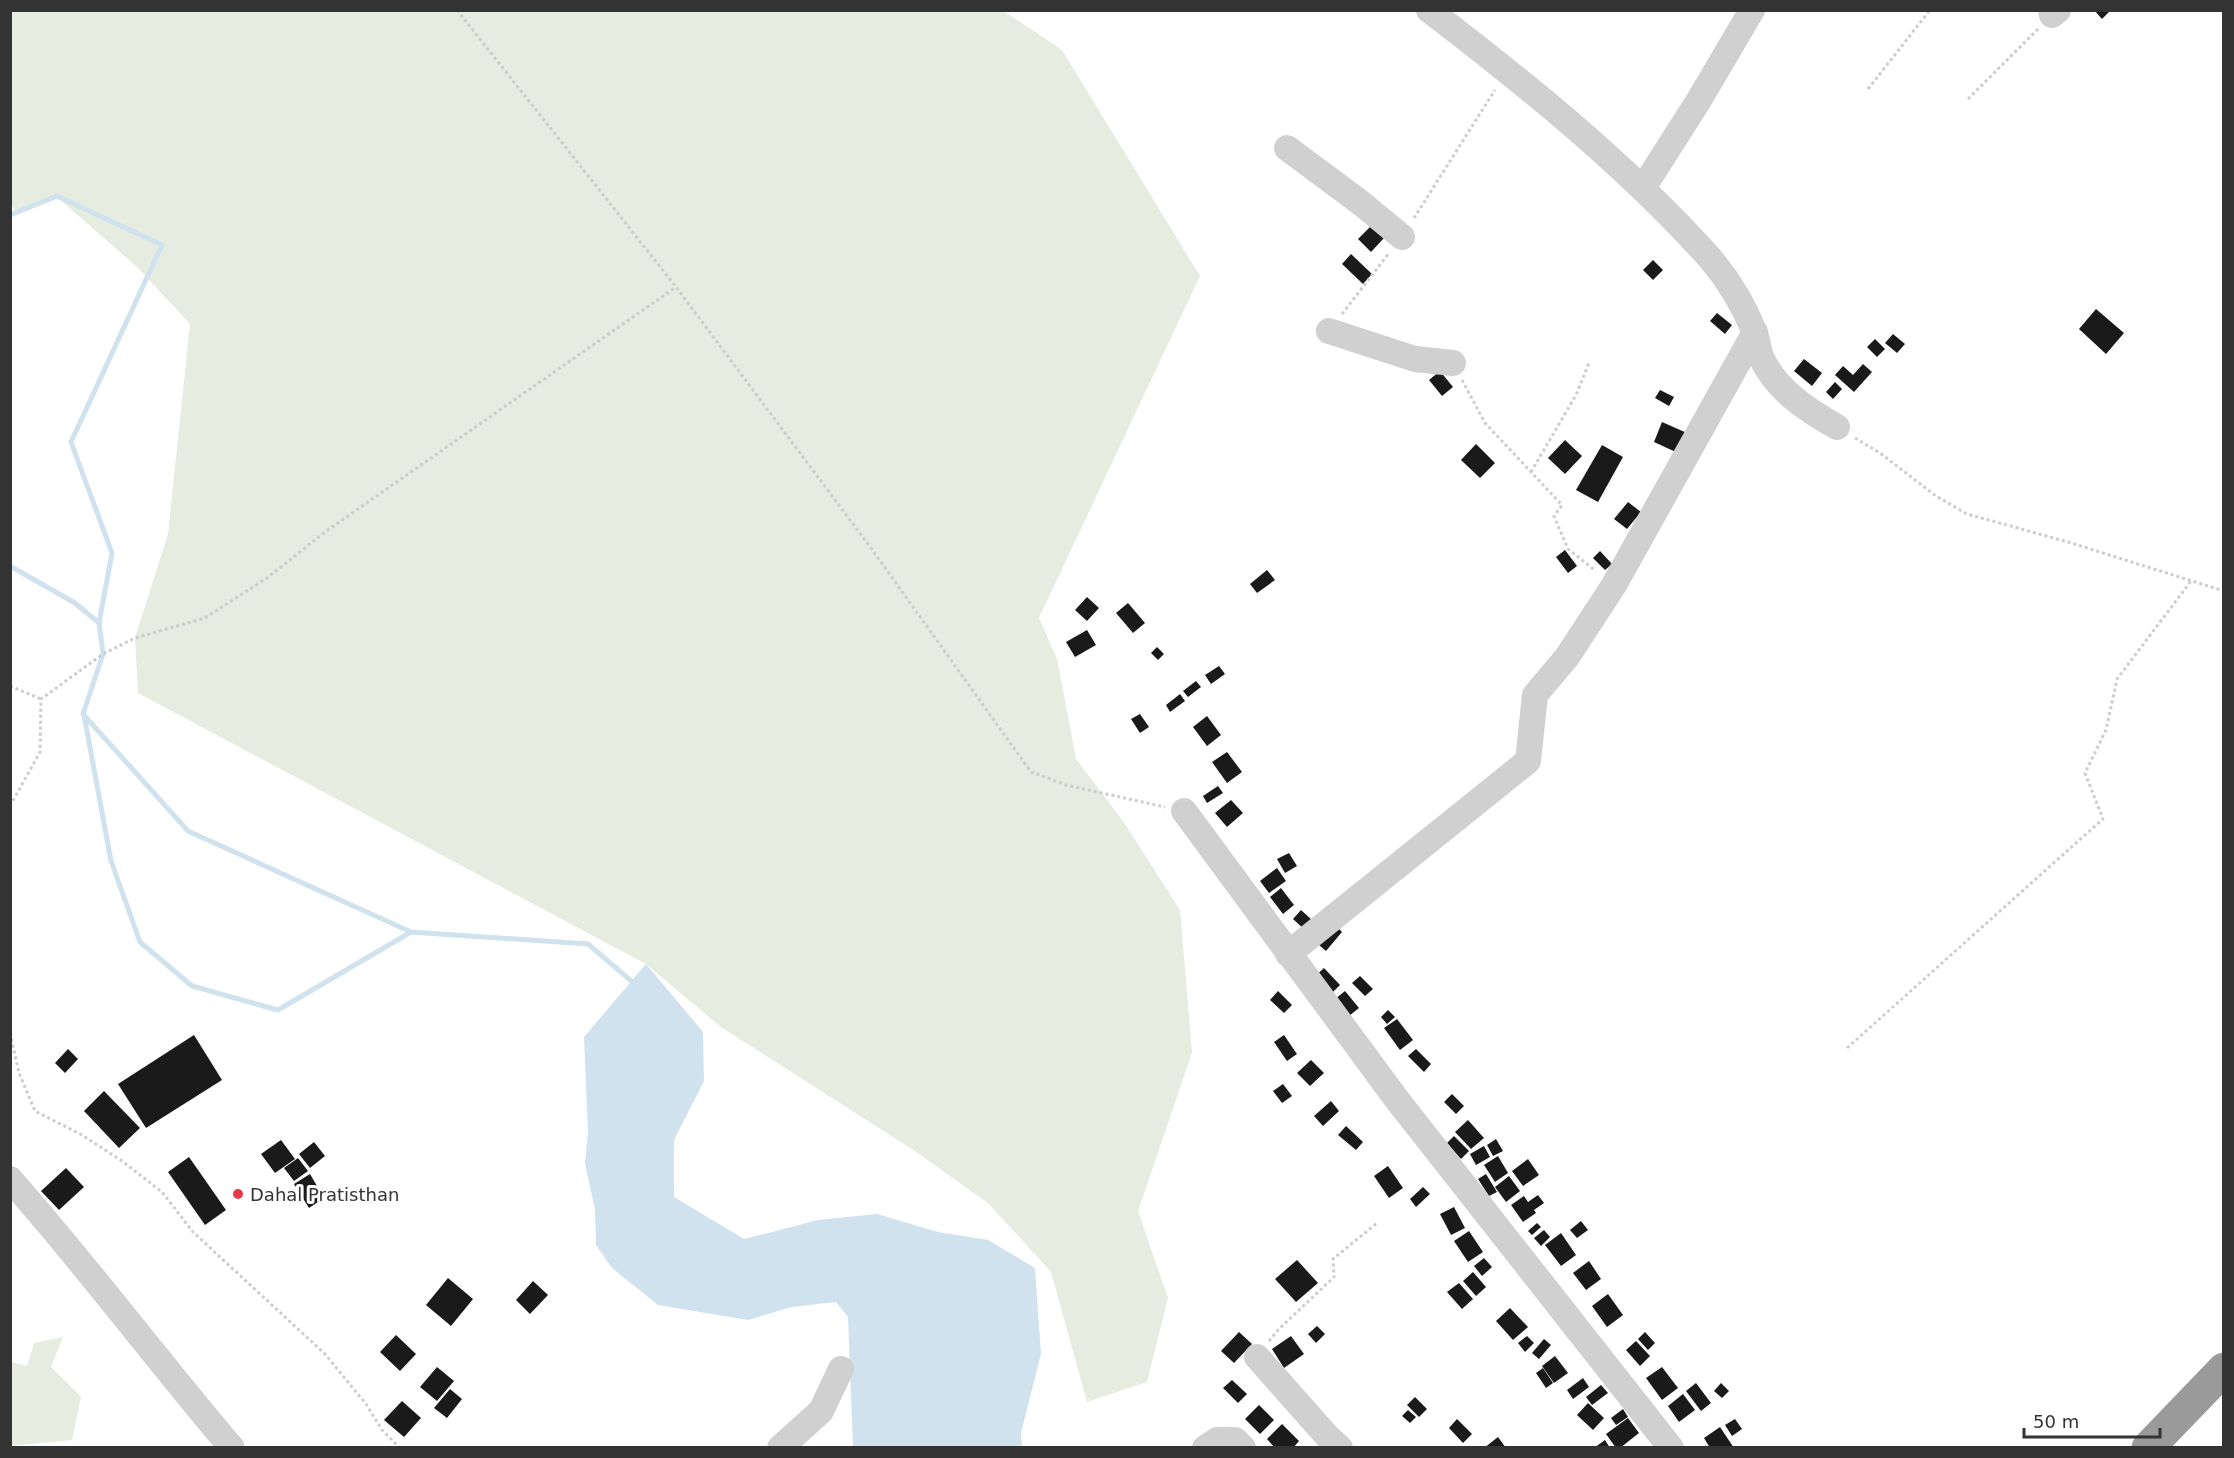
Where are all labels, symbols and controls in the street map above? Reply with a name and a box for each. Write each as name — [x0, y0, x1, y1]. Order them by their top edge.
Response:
place label: Dahal Pratisthan — [250, 1184, 399, 1205]
marker: Dahal Pratisthan — [231, 1187, 245, 1201]
scale bar — [2024, 1401, 2160, 1439]
text: 50 m — [2033, 1411, 2079, 1432]

